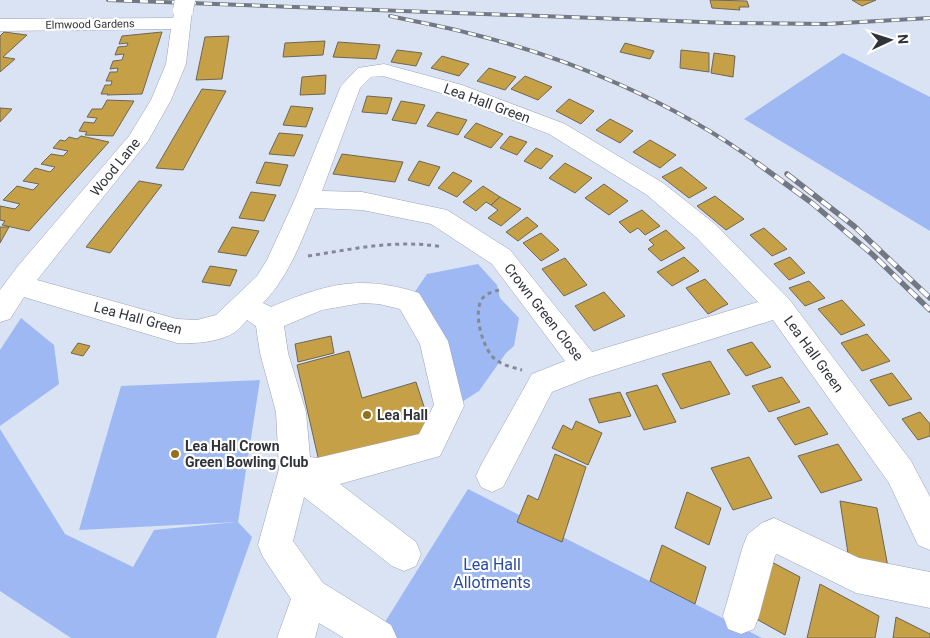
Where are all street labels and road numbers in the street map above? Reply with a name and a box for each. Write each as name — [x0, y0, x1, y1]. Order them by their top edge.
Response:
street label: Elmwood Gardens — [45, 17, 135, 32]
street label: Lea Hall Green — [442, 80, 532, 126]
street label: Wood Lane — [87, 135, 143, 199]
street label: Crown Green Close — [501, 260, 587, 364]
street label: Lea Hall Green — [92, 299, 184, 337]
street label: Lea Hall Green — [781, 313, 847, 395]

